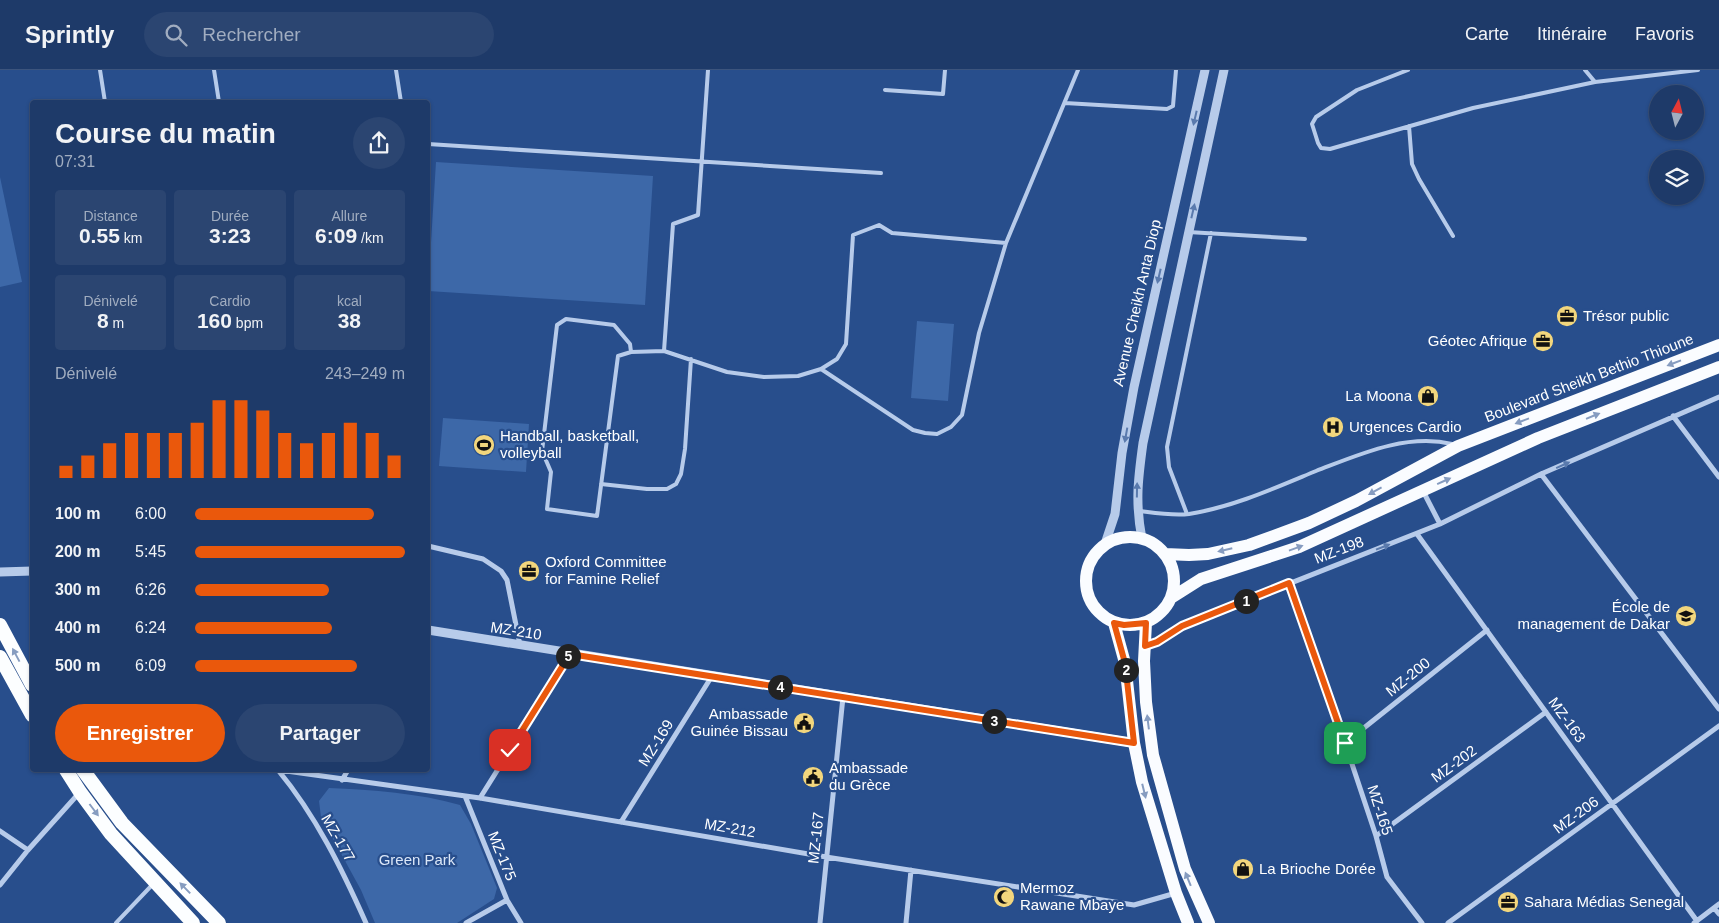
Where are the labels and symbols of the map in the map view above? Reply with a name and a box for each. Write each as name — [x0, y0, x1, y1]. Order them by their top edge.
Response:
north arrow — [1649, 85, 1704, 140]
one-way arrow — [1191, 110, 1199, 125]
one-way arrow — [1189, 204, 1197, 219]
street label: Avenue Cheikh Anta Diop — [1109, 218, 1164, 388]
one-way arrow — [1155, 269, 1163, 284]
office icon: Trésor public — [1555, 304, 1579, 328]
place label: Trésor public — [1583, 307, 1670, 324]
office icon: Géotec Afrique — [1531, 329, 1555, 353]
street label: Boulevard Sheikh Bethio Thioune — [1482, 330, 1696, 425]
place label: Géotec Afrique — [1428, 332, 1527, 349]
one-way arrow — [1666, 360, 1681, 367]
shop icon: La Moona — [1416, 384, 1440, 408]
place label: La Moona — [1345, 387, 1413, 404]
one-way arrow — [1586, 412, 1601, 420]
hospital icon: Urgences Cardio — [1321, 415, 1345, 439]
one-way arrow — [1514, 417, 1529, 425]
place label: Urgences Cardio — [1349, 418, 1462, 435]
place label: Handball, basketball, volleyball — [500, 427, 639, 461]
one-way arrow — [1121, 427, 1129, 443]
sports icon: Handball, basketball, volleyball — [472, 433, 496, 457]
one-way arrow — [1556, 460, 1570, 468]
one-way arrow — [1437, 476, 1451, 484]
one-way arrow — [1134, 482, 1142, 498]
one-way arrow — [1369, 486, 1382, 495]
street label: MZ-198 — [1312, 532, 1366, 567]
one-way arrow — [1376, 543, 1391, 551]
one-way arrow — [1289, 544, 1304, 552]
one-way arrow — [1217, 546, 1232, 554]
place label: Oxford Committee for Famine Relief — [545, 553, 667, 587]
office icon: Oxford Committee for Famine Relief — [517, 559, 541, 583]
pin: 1 — [1234, 588, 1258, 614]
place label: École de management de Dakar — [1517, 598, 1670, 632]
school or university icon: École de management de Dakar — [1674, 604, 1698, 628]
street label: MZ-210 — [489, 618, 543, 643]
pin: 5 — [556, 644, 580, 668]
one-way arrow — [12, 648, 20, 663]
street label: MZ-200 — [1382, 654, 1433, 699]
pin: 2 — [1114, 658, 1138, 682]
pin: 4 — [768, 674, 792, 700]
street label: MZ-163 — [1545, 694, 1589, 746]
place label: Ambassade Guinée Bissau — [690, 705, 788, 739]
pin: 3 — [982, 708, 1006, 734]
public building icon: Ambassade Guinée Bissau — [792, 711, 816, 735]
one-way arrow — [1144, 713, 1152, 729]
street label: MZ-169 — [635, 716, 676, 769]
pin — [1324, 722, 1366, 764]
pin — [489, 729, 531, 771]
street label: MZ-202 — [1428, 742, 1480, 786]
place label: Ambassade du Grèce — [829, 759, 908, 793]
public building icon: Ambassade du Grèce — [801, 765, 825, 789]
one-way arrow — [1140, 783, 1148, 798]
street label: MZ-165 — [1364, 783, 1397, 837]
street label: MZ-206 — [1550, 793, 1602, 837]
one-way arrow — [89, 803, 99, 817]
street label: MZ-177 — [318, 811, 359, 864]
street label: MZ-167 — [804, 811, 827, 865]
street label: MZ-212 — [703, 815, 757, 840]
street label: MZ-175 — [485, 829, 520, 883]
park label: Green Park — [379, 851, 456, 868]
shop icon: La Brioche Dorée — [1231, 857, 1255, 881]
place label: La Brioche Dorée — [1259, 860, 1376, 877]
one-way arrow — [1184, 872, 1192, 886]
place label: Mermoz Rawane Mbaye — [1020, 879, 1124, 913]
one-way arrow — [179, 883, 191, 895]
mosque icon: Mermoz Rawane Mbaye — [992, 885, 1016, 909]
office icon: Sahara Médias Senegal — [1496, 890, 1520, 914]
place label: Sahara Médias Senegal — [1524, 893, 1684, 910]

